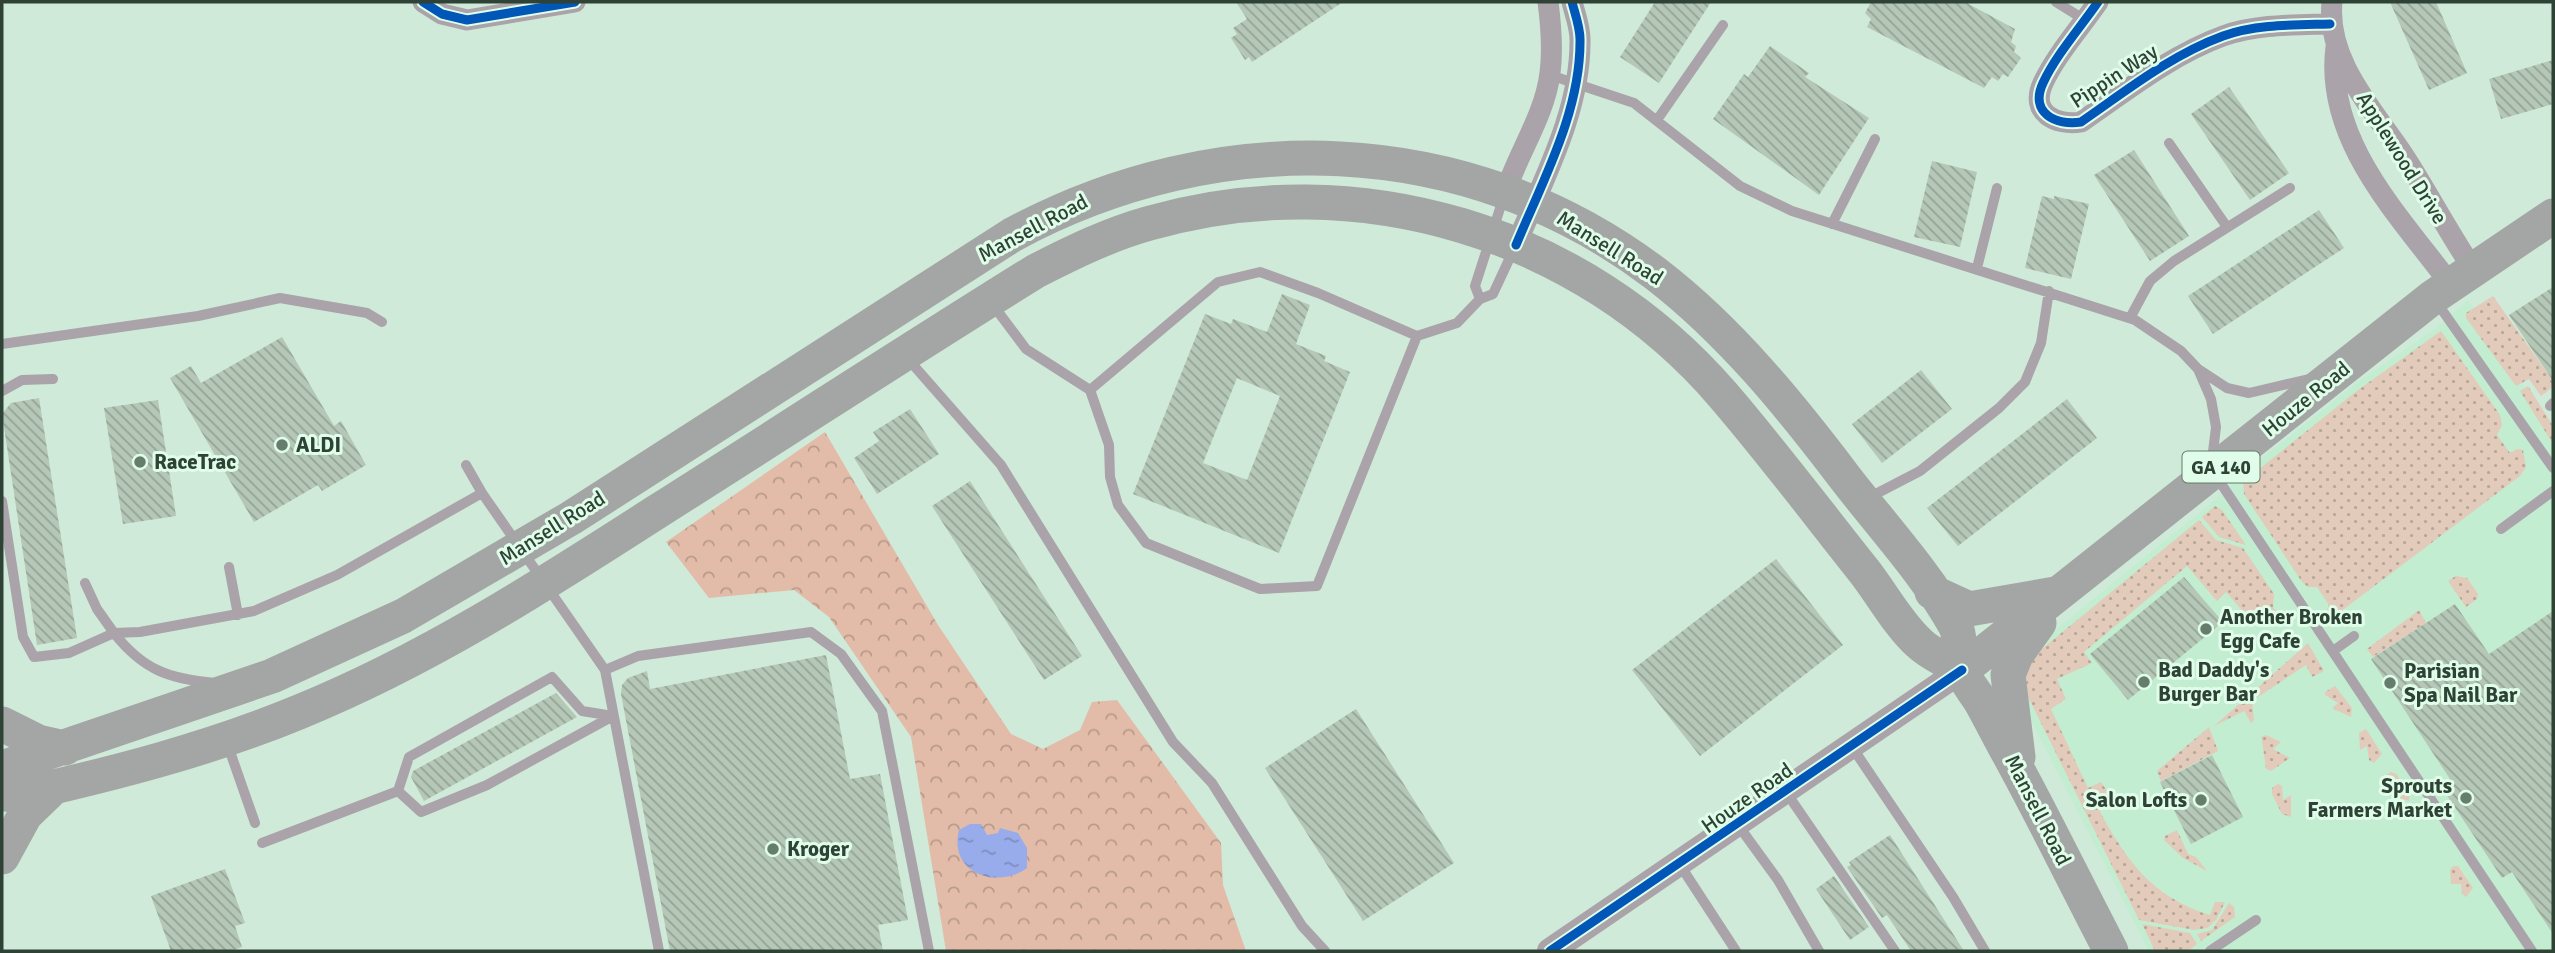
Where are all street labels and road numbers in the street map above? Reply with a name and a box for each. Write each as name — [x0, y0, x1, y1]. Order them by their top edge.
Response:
street label: Pippin Way — [2065, 38, 2163, 114]
street label: Applewood Drive — [2351, 87, 2453, 229]
street label: Mansell Road — [974, 188, 1092, 268]
street label: Mansell Road — [1552, 205, 1668, 291]
street label: Houze Road — [2257, 356, 2355, 442]
road number: GA 140 — [2182, 452, 2260, 482]
street label: Mansell Road — [494, 485, 610, 571]
street label: Mansell Road — [1999, 750, 2077, 870]
street label: Houze Road — [1696, 757, 1798, 839]

